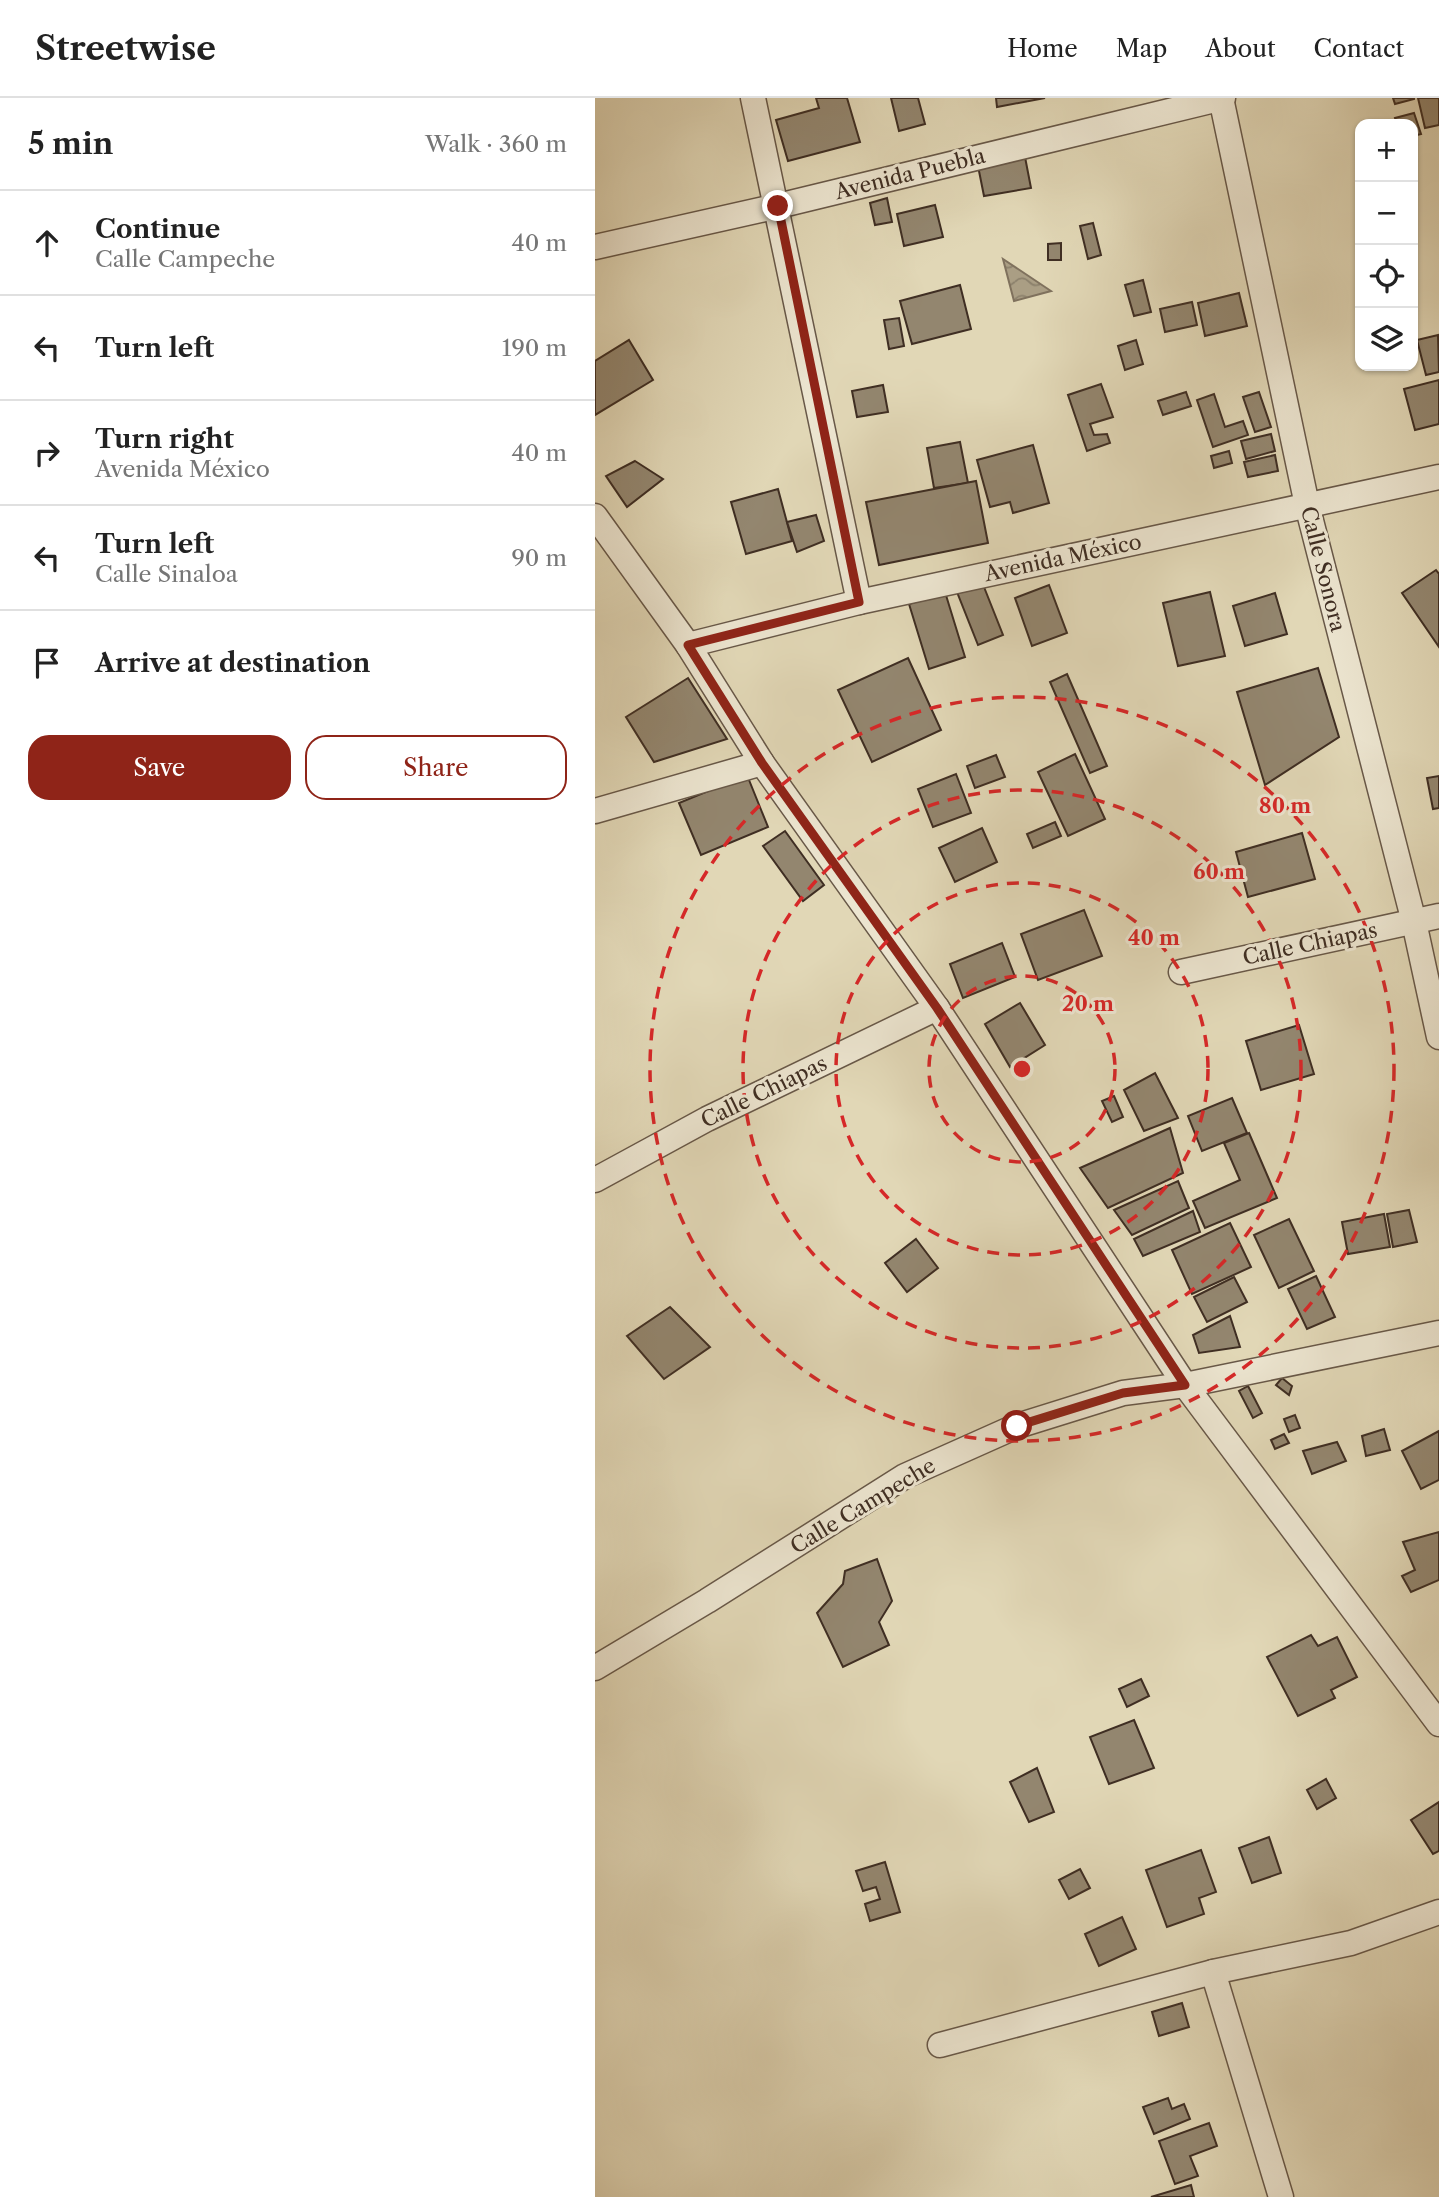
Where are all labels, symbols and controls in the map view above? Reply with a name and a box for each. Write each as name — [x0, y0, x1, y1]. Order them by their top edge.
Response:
text: Streetwise — [35, 28, 216, 69]
text: Home — [1007, 34, 1078, 63]
text: Map — [1116, 34, 1167, 63]
text: About — [1205, 34, 1276, 63]
text: Contact — [1314, 34, 1404, 63]
map controls — [1355, 119, 1418, 371]
button: + — [1355, 119, 1418, 182]
text: 5 min — [28, 125, 113, 162]
text: Walk · 360 m — [425, 130, 567, 158]
street label: Avenida Puebla — [831, 143, 989, 205]
button: − — [1355, 182, 1418, 245]
route end — [762, 190, 793, 221]
text: Continue — [95, 213, 220, 245]
icon: ahead — [28, 224, 66, 262]
text: 40 m — [512, 229, 567, 257]
text: Calle Campeche — [95, 245, 275, 273]
button: locate — [1355, 245, 1418, 308]
button: layers — [1355, 308, 1418, 371]
icon: left — [28, 329, 66, 367]
text: Turn left — [95, 332, 214, 364]
text: 190 m — [502, 334, 567, 362]
text: Turn right — [95, 423, 234, 455]
icon: right — [28, 434, 66, 472]
text: 40 m — [512, 439, 567, 467]
text: Avenida México — [95, 455, 270, 483]
street label: Calle Sonora — [1296, 504, 1351, 635]
text: Turn left — [95, 528, 214, 560]
street label: Avenida México — [981, 529, 1144, 587]
icon: left — [28, 539, 66, 577]
text: 90 m — [511, 544, 567, 572]
text: Calle Sinaloa — [95, 560, 238, 588]
icon: arrive — [28, 644, 66, 682]
text: Arrive at destination — [95, 647, 370, 679]
button: Save — [28, 735, 291, 800]
button: Share — [305, 735, 567, 800]
text: 80 m — [1259, 793, 1311, 818]
text: 60 m — [1193, 859, 1245, 884]
street label: Calle Chiapas — [1240, 917, 1380, 970]
text: 40 m — [1128, 925, 1180, 950]
text: 20 m — [1062, 991, 1114, 1016]
street label: Calle Chiapas — [697, 1050, 831, 1133]
centre of rings — [1010, 1057, 1034, 1081]
route start — [1001, 1410, 1032, 1441]
street label: Calle Campeche — [786, 1452, 940, 1559]

